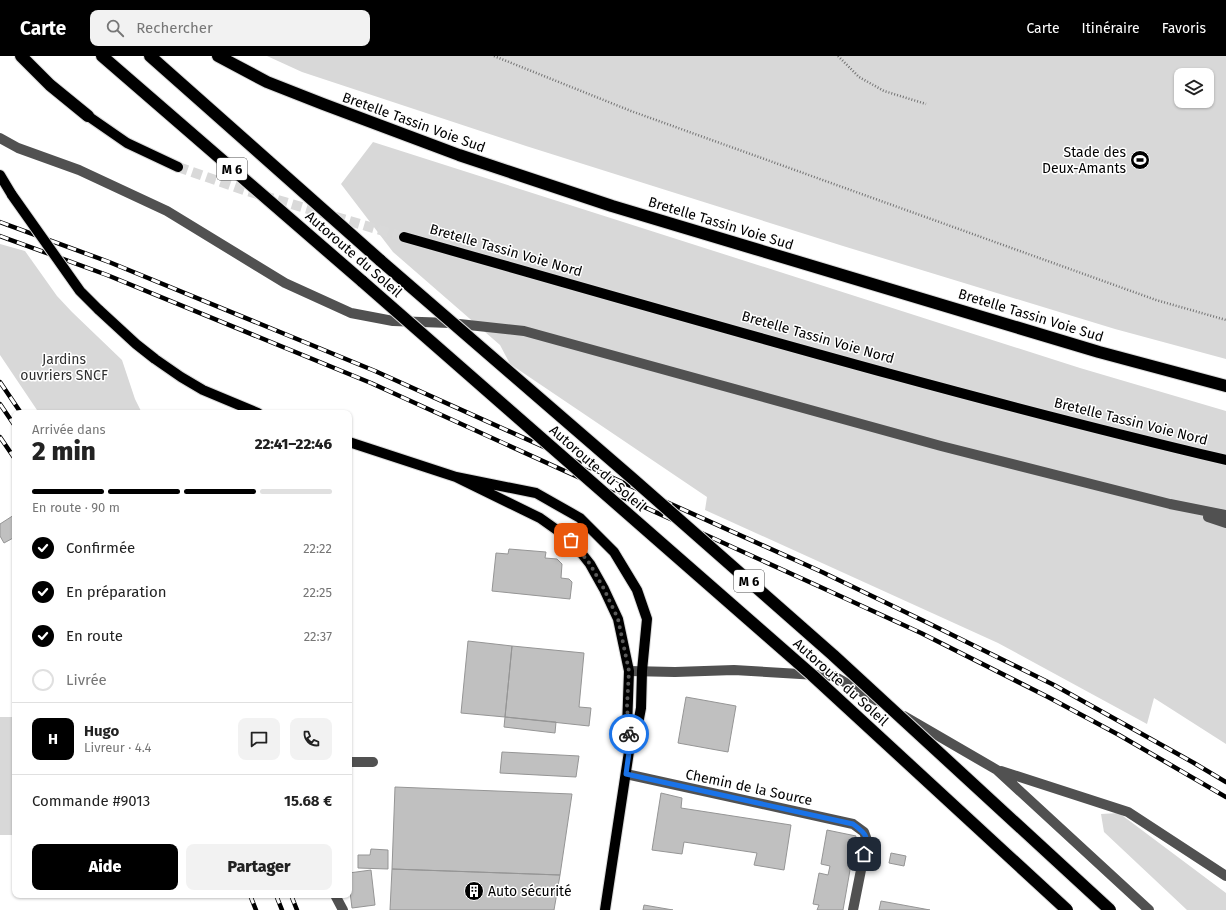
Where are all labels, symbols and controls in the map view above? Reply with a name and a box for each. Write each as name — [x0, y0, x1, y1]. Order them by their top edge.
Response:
search box — [90, 10, 370, 46]
text: Carte — [20, 17, 66, 40]
icon: search — [104, 17, 126, 39]
text: Rechercher — [136, 19, 213, 37]
text: Carte — [1026, 20, 1060, 37]
text: Itinéraire — [1082, 20, 1140, 37]
text: Favoris — [1162, 20, 1206, 37]
map controls — [1174, 68, 1214, 108]
button: layers — [1174, 68, 1214, 108]
street label: Bretelle Tassin Voie Sud — [340, 89, 488, 156]
place label: Stade des Deux-Amants — [1042, 144, 1126, 177]
sports icon: Stade des Deux-Amants — [1129, 149, 1151, 171]
road number: M 6 — [217, 158, 247, 180]
street label: Bretelle Tassin Voie Sud — [646, 193, 796, 254]
street label: Autoroute du Soleil — [302, 208, 405, 301]
street label: Bretelle Tassin Voie Nord — [428, 221, 584, 280]
street label: Bretelle Tassin Voie Sud — [956, 285, 1106, 346]
street label: Bretelle Tassin Voie Nord — [740, 308, 896, 367]
park label: Jardins ouvriers SNCF — [20, 351, 108, 384]
street label: Bretelle Tassin Voie Nord — [1052, 394, 1210, 449]
text: Arrivée dans — [32, 422, 106, 437]
street label: Autoroute du Soleil — [546, 422, 649, 515]
text: 22:41–22:46 — [255, 435, 332, 453]
text: 2 min — [32, 436, 96, 467]
text: En route · 90 m — [32, 500, 120, 515]
pin — [554, 523, 588, 557]
icon: bag — [560, 529, 582, 551]
icon: check — [32, 537, 54, 559]
text: Confirmée — [66, 539, 135, 557]
text: 22:22 — [303, 541, 332, 556]
road number: M 6 — [734, 570, 764, 592]
icon: check — [32, 581, 54, 603]
text: En préparation — [66, 583, 167, 601]
text: 22:25 — [303, 585, 332, 600]
icon: check — [32, 625, 54, 647]
text: En route — [66, 627, 123, 645]
text: 22:37 — [304, 629, 332, 644]
street label: Autoroute du Soleil — [789, 635, 892, 730]
text: Livrée — [66, 671, 107, 689]
courier — [609, 714, 649, 754]
button: chat — [238, 718, 280, 760]
button: phone — [290, 718, 332, 760]
text: Hugo — [84, 722, 119, 740]
icon: bike — [618, 723, 640, 745]
text: H — [48, 730, 58, 748]
text: Livreur · 4.4 — [84, 740, 151, 755]
street label: Chemin de la Source — [684, 766, 814, 809]
text: Commande #9013 — [32, 792, 150, 810]
text: 15.68 € — [284, 792, 332, 810]
pin — [847, 837, 881, 871]
icon: home — [853, 843, 875, 865]
button: Aide — [32, 844, 178, 890]
button: Partager — [186, 844, 332, 890]
building icon: Auto sécurité — [463, 880, 485, 902]
place label: Auto sécurité — [488, 883, 572, 900]

